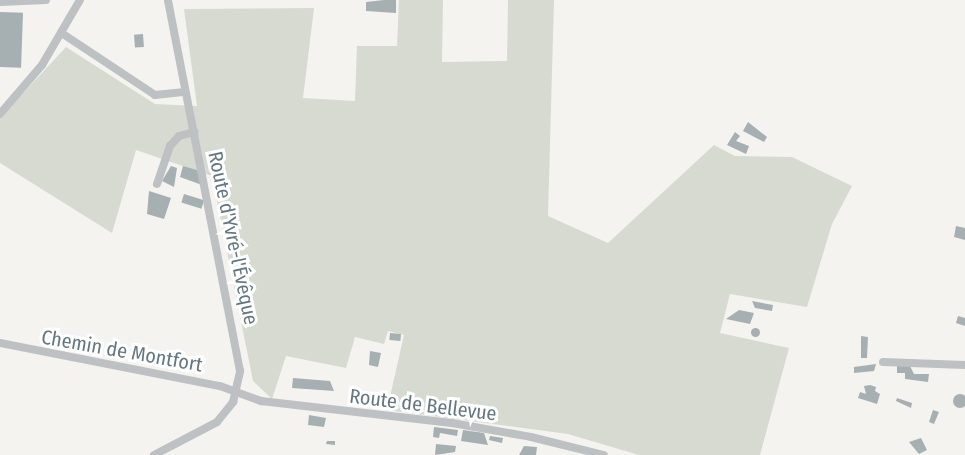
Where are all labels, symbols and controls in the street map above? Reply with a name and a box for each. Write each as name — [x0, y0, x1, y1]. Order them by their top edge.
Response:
street label: Route d'Yvré-l'Évêque — [203, 149, 263, 327]
street label: Chemin de Montfort — [40, 325, 204, 377]
street label: Route de Bellevue — [348, 384, 498, 426]

